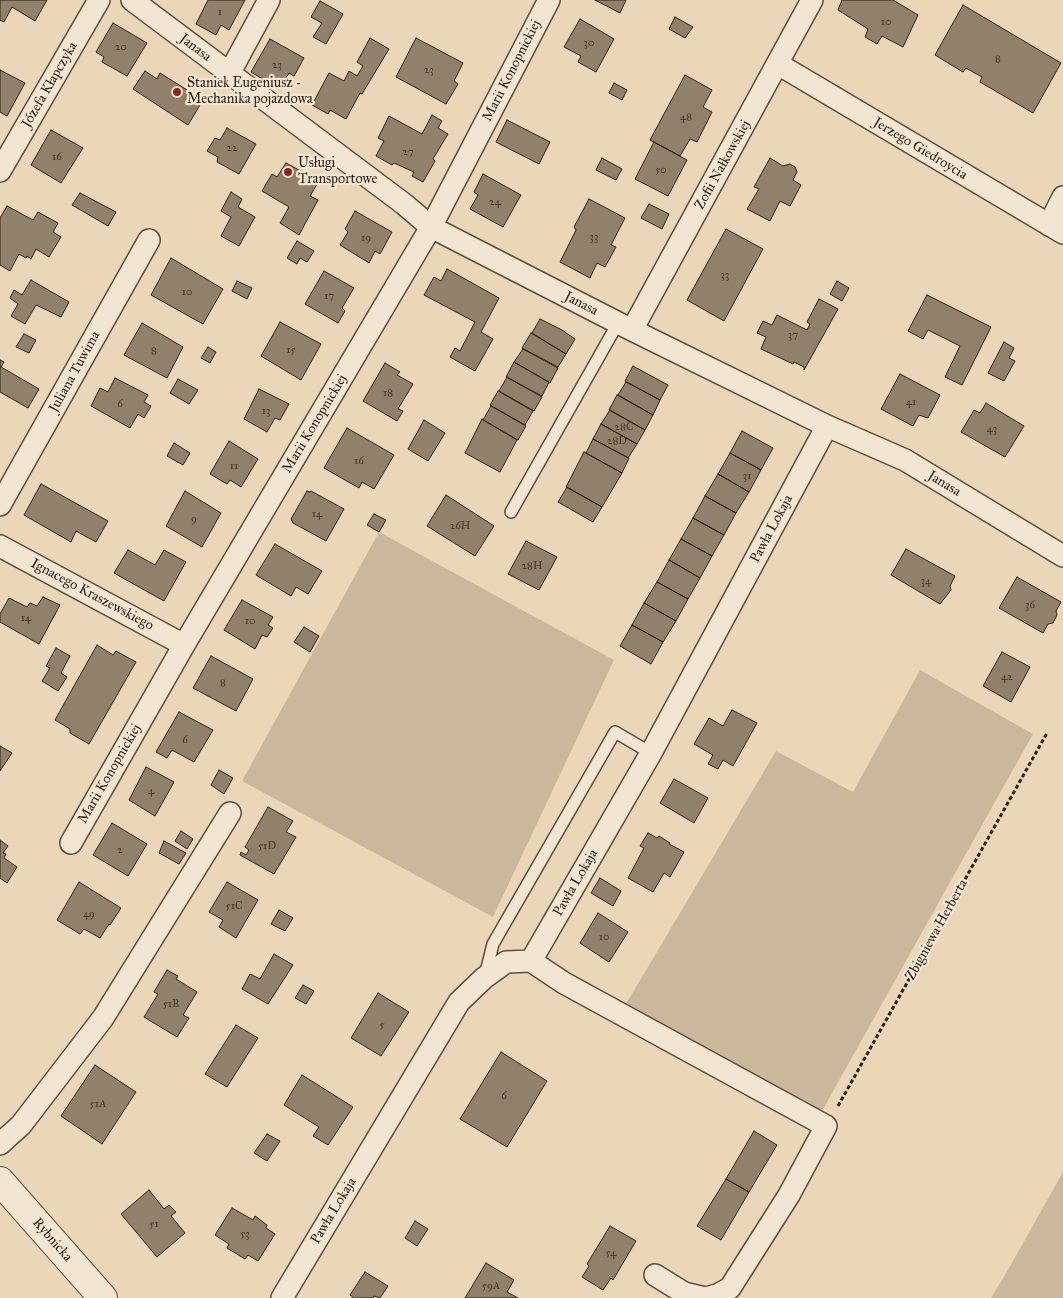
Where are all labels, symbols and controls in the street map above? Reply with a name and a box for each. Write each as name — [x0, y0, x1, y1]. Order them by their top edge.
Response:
house number: 1 — [218, 5, 222, 19]
house number: 10 — [881, 15, 891, 29]
street label: Marii Konopnickiej — [479, 17, 545, 125]
street label: Janasa — [176, 31, 214, 65]
house number: 30 — [584, 36, 594, 50]
street label: Józefa Kłapczyka — [19, 39, 81, 131]
house number: 20 — [115, 40, 127, 54]
house number: 8 — [995, 52, 1001, 66]
house number: 23 — [272, 58, 282, 72]
house number: 23 — [424, 63, 434, 77]
place label: Staniek Eugeniusz - Mechanika pojazdowa — [187, 76, 313, 108]
marker: Staniek Eugeniusz - Mechanika pojazdowa — [171, 86, 183, 98]
house number: 48 — [680, 110, 692, 124]
street label: Jerzego Giedroycia — [870, 114, 970, 184]
street label: Zofii Nałkowskiej — [692, 117, 754, 213]
house number: 22 — [227, 141, 237, 155]
house number: 27 — [402, 145, 413, 159]
house number: 16 — [52, 150, 62, 164]
place label: Usługi Transportowe — [298, 156, 377, 188]
house number: 50 — [655, 163, 667, 177]
marker: Usługi Transportowe — [282, 166, 294, 178]
house number: 24 — [489, 195, 501, 209]
house number: 33 — [590, 230, 598, 244]
house number: 19 — [361, 231, 371, 245]
house number: 33 — [721, 268, 729, 282]
house number: 10 — [182, 285, 192, 299]
street label: Janasa — [561, 288, 601, 320]
house number: 17 — [324, 289, 334, 303]
street label: Juliana Tuwima — [46, 328, 104, 416]
house number: 37 — [788, 328, 798, 342]
house number: 15 — [286, 343, 296, 357]
house number: 8 — [151, 344, 157, 358]
street label: Marii Konopnickiej — [279, 372, 351, 476]
house number: 18 — [383, 386, 393, 400]
house number: 41 — [906, 395, 916, 409]
house number: 6 — [117, 397, 123, 411]
house number: 13 — [262, 404, 270, 418]
house number: 28C — [615, 420, 633, 434]
house number: 43 — [987, 422, 997, 436]
house number: 28D — [607, 434, 627, 448]
house number: 16 — [354, 454, 364, 468]
house number: 11 — [230, 459, 238, 473]
street label: Janasa — [924, 468, 964, 500]
house number: 31 — [743, 469, 751, 483]
street label: Pawła Lokaja — [747, 492, 797, 566]
house number: 14 — [312, 507, 322, 521]
house number: 9 — [191, 512, 197, 526]
house number: 26H — [450, 519, 470, 533]
street label: Ignacego Kraszewskiego — [28, 555, 156, 635]
house number: 28H — [522, 559, 542, 573]
house number: 34 — [921, 574, 931, 588]
house number: 36 — [1025, 598, 1035, 612]
house number: 14 — [21, 611, 31, 625]
house number: 10 — [245, 614, 255, 628]
house number: 42 — [1001, 670, 1013, 684]
house number: 8 — [220, 676, 226, 690]
street label: Marii Konopnickiej — [75, 721, 145, 827]
house number: 6 — [182, 733, 188, 747]
house number: 4 — [148, 784, 154, 798]
house number: 51D — [258, 839, 276, 853]
house number: 2 — [117, 843, 123, 857]
street label: Pawła Lokaja — [550, 847, 602, 919]
street label: Zbigniewa Herberta — [902, 877, 972, 983]
house number: 51C — [226, 899, 242, 913]
house number: 49 — [83, 907, 95, 921]
house number: 10 — [599, 930, 609, 944]
house number: 51B — [163, 997, 179, 1011]
house number: 5 — [379, 1018, 385, 1032]
house number: 6 — [501, 1089, 507, 1103]
house number: 51A — [90, 1097, 106, 1111]
street label: Pawła Lokaja — [308, 1175, 360, 1247]
street label: Rybnicka — [28, 1215, 76, 1265]
house number: 51 — [149, 1217, 159, 1231]
house number: 53 — [240, 1227, 250, 1241]
house number: 54 — [606, 1246, 616, 1260]
house number: 59A — [482, 1279, 500, 1293]

